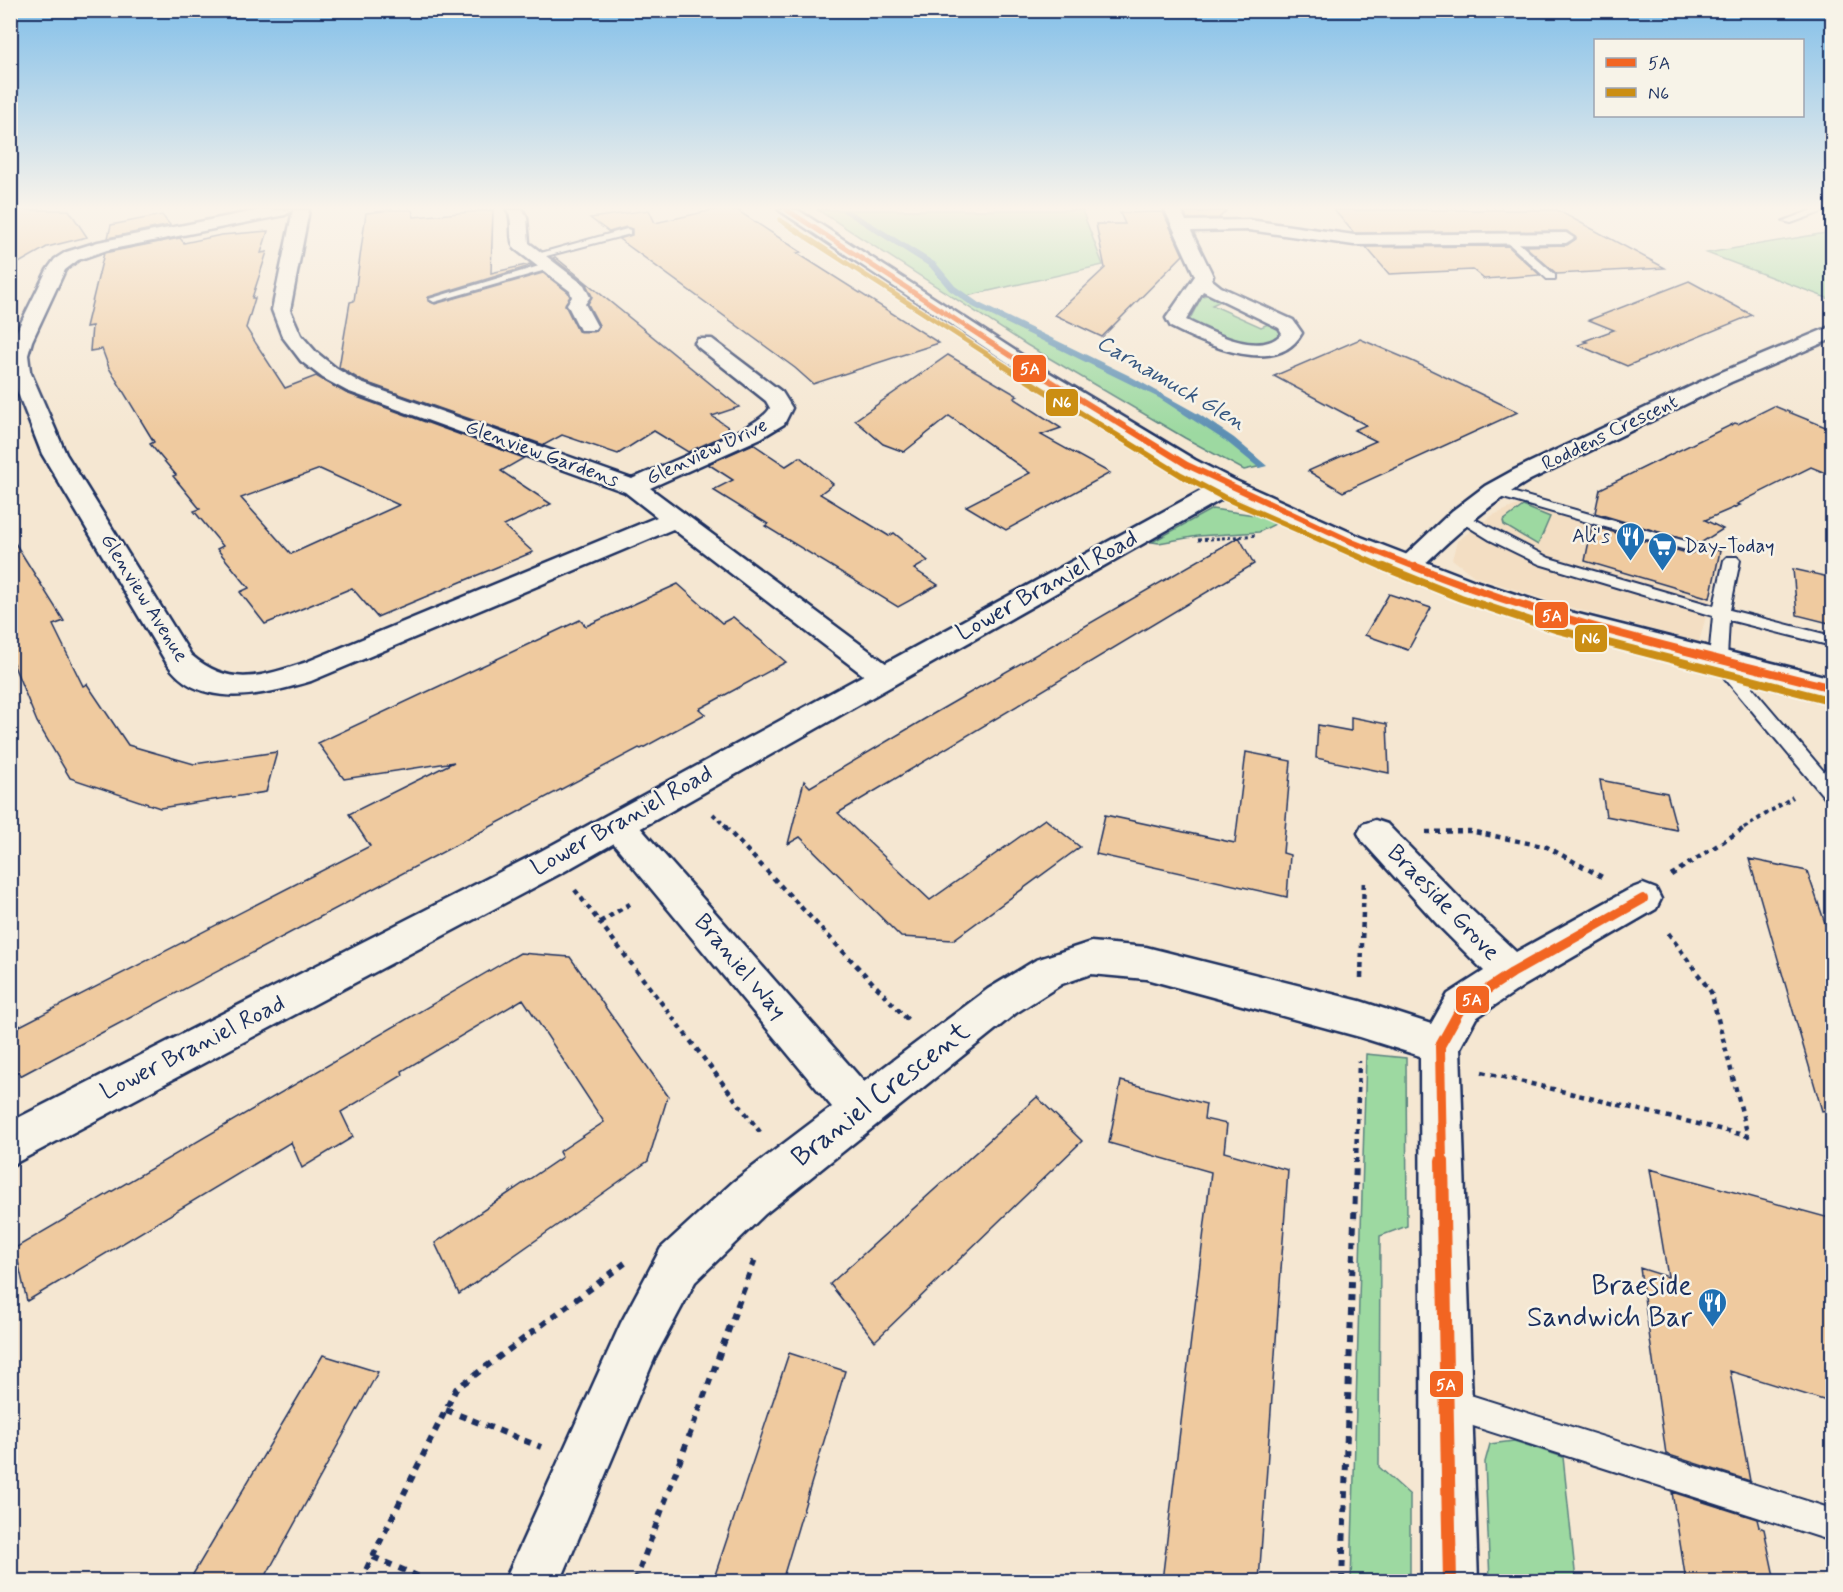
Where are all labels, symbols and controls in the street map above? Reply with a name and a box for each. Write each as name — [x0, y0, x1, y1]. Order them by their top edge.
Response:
legend — [1594, 39, 1804, 117]
text: 5A — [1648, 52, 1671, 76]
text: N6 — [1648, 82, 1669, 106]
water label: Carnamuck Glen — [1092, 329, 1250, 437]
line badge: 5A — [1012, 354, 1047, 383]
text: 5A — [1020, 359, 1040, 380]
line badge: N6 — [1045, 388, 1079, 417]
street label: Roddens Crescent — [1538, 388, 1682, 478]
text: N6 — [1053, 393, 1071, 414]
street label: Glenview Drive — [642, 412, 772, 492]
street label: Glenview Gardens — [462, 414, 623, 494]
restaurant icon: Ali's — [1615, 520, 1647, 562]
street label: Lower Braniel Road — [951, 523, 1143, 649]
place label: Ali's — [1572, 523, 1610, 550]
street label: Glenview Avenue — [94, 529, 194, 668]
supermarket icon: Day-Today — [1647, 530, 1679, 572]
place label: Day-Today — [1684, 533, 1774, 560]
line badge: 5A — [1534, 601, 1569, 629]
text: 5A — [1542, 606, 1562, 627]
line badge: N6 — [1574, 624, 1608, 653]
text: N6 — [1582, 629, 1600, 650]
street label: Lower Braniel Road — [526, 758, 718, 884]
street label: Braeside Grove — [1380, 838, 1506, 968]
street label: Braniel Way — [687, 908, 793, 1026]
line badge: 5A — [1455, 985, 1490, 1014]
street label: Lower Braniel Road — [96, 988, 290, 1108]
text: 5A — [1462, 990, 1482, 1011]
street label: Braniel Crescent — [784, 1013, 978, 1176]
place label: Braeside Sandwich Bar — [1527, 1268, 1692, 1337]
restaurant icon: Braeside Sandwich Bar — [1697, 1286, 1729, 1328]
line badge: 5A — [1429, 1370, 1464, 1398]
text: 5A — [1436, 1375, 1456, 1396]

